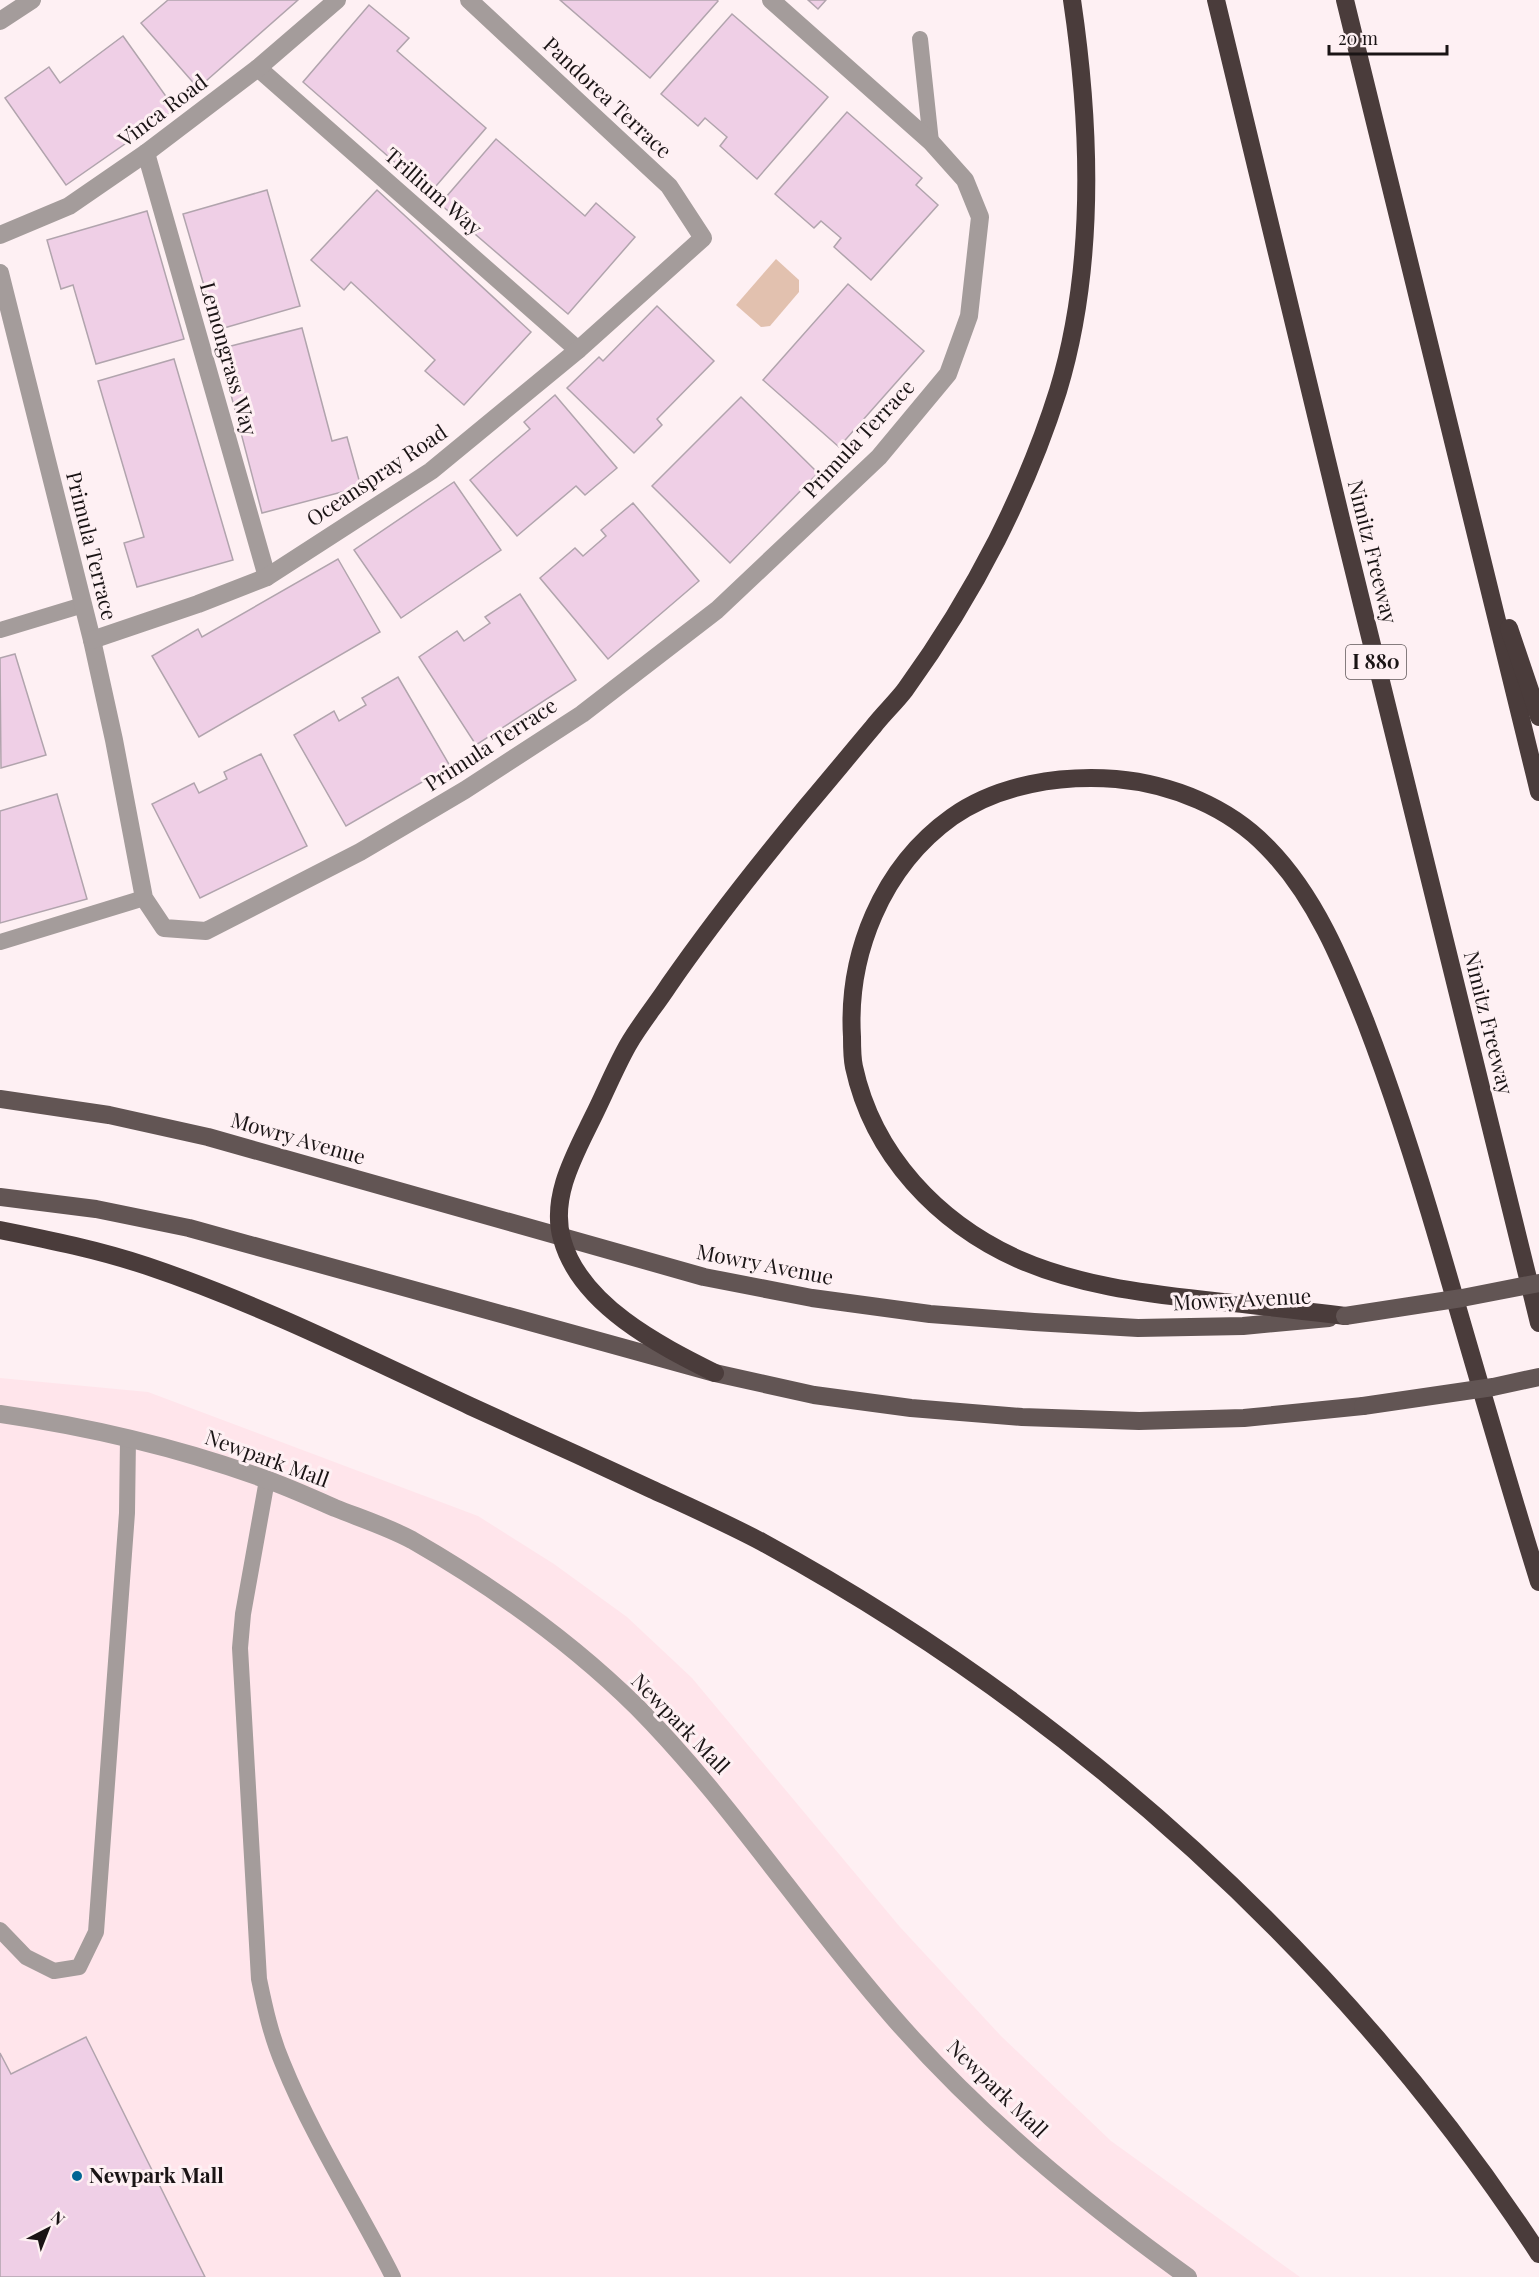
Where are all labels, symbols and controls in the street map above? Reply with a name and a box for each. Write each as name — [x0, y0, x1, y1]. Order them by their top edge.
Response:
scale bar — [1329, 18, 1448, 56]
text: 20 m — [1338, 26, 1378, 50]
street label: Pandorea Terrace — [538, 30, 679, 163]
street label: Vinca Road — [111, 67, 212, 153]
street label: Trillium Way — [379, 140, 489, 241]
street label: Lemongrass Way — [195, 278, 265, 439]
street label: Primula Terrace — [795, 372, 920, 503]
street label: Oceanspray Road — [300, 417, 452, 532]
street label: Primula Terrace — [61, 468, 125, 623]
street label: Nimitz Freeway — [1343, 477, 1405, 627]
road number: I 880 — [1346, 645, 1406, 679]
street label: Primula Terrace — [418, 690, 561, 797]
street label: Nimitz Freeway — [1459, 948, 1521, 1098]
street label: Mowry Avenue — [228, 1105, 369, 1170]
street label: Mowry Avenue — [695, 1236, 836, 1290]
street label: Mowry Avenue — [1172, 1280, 1312, 1316]
street label: Newpark Mall — [202, 1422, 334, 1492]
street label: Newpark Mall — [626, 1666, 737, 1779]
street label: Newpark Mall — [942, 2032, 1055, 2143]
place label: Newpark Mall — [89, 2160, 224, 2188]
marker: Newpark Mall — [70, 2169, 84, 2183]
north arrow — [18, 2199, 78, 2259]
text: N — [47, 2206, 70, 2229]

